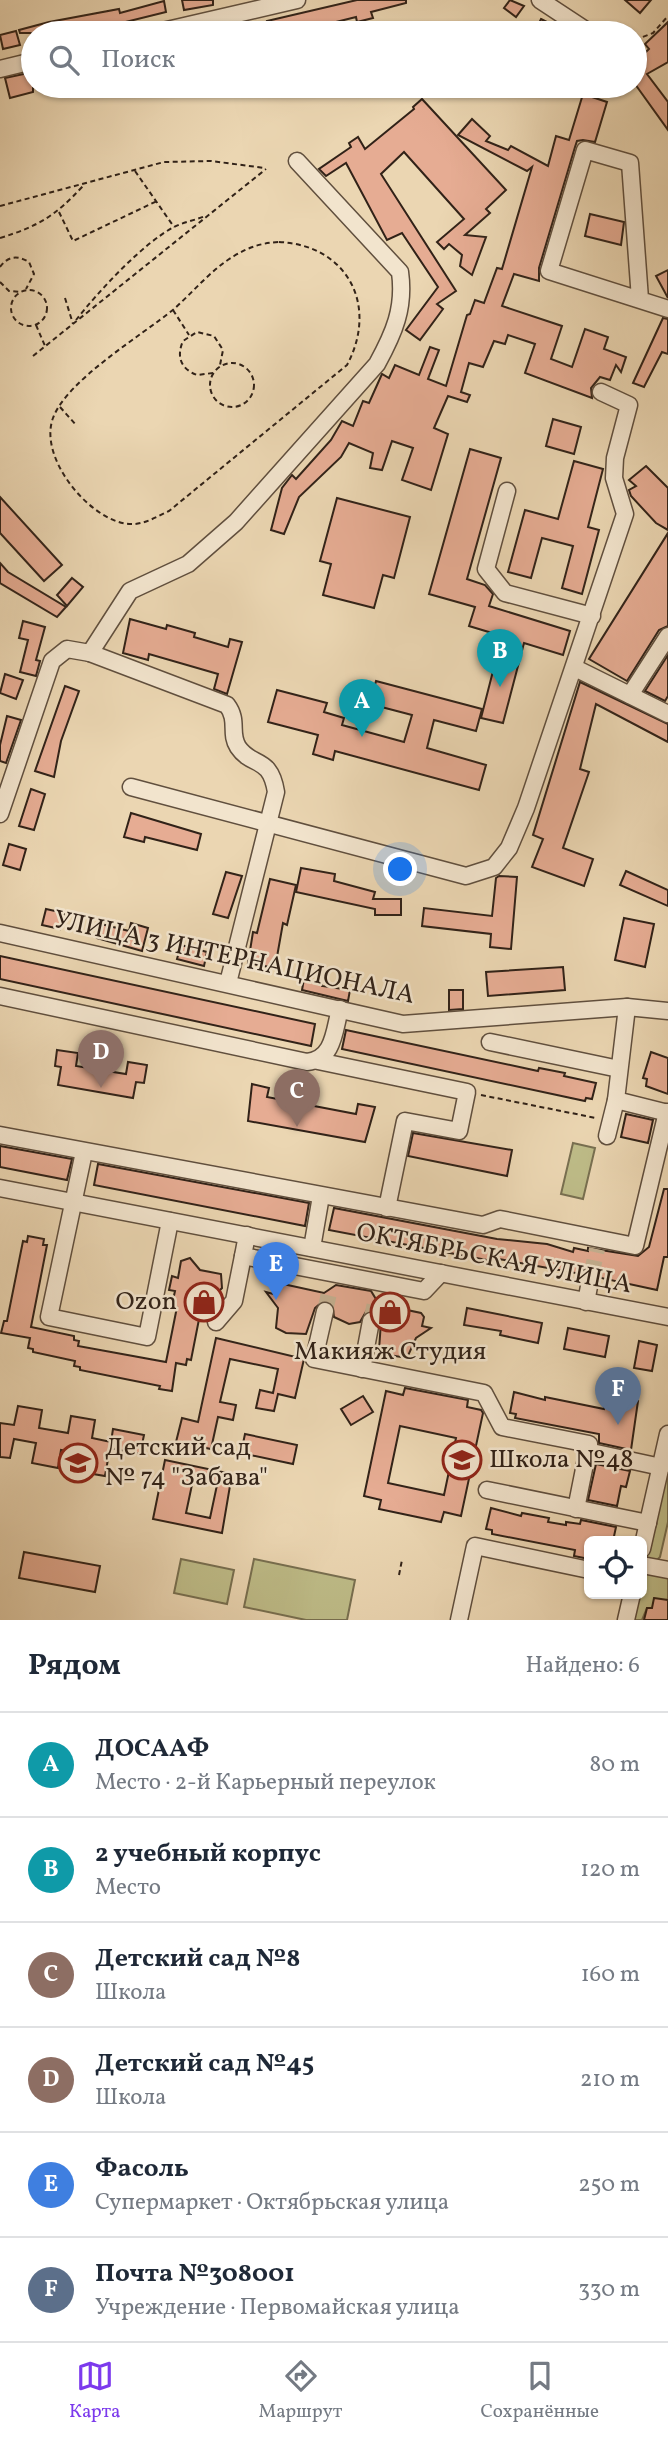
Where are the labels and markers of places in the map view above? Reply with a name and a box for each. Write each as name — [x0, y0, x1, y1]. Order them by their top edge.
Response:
pin: B — [477, 629, 523, 687]
pin: A — [339, 679, 385, 737]
pin: D — [78, 1030, 124, 1088]
pin: C — [274, 1069, 320, 1127]
pin: E — [253, 1242, 299, 1300]
shop icon: Ozon — [183, 1281, 225, 1323]
place label: Ozon — [116, 1284, 177, 1320]
shop icon: Макияж Студия — [369, 1291, 411, 1333]
place label: Макияж Студия — [294, 1334, 486, 1370]
pin: F — [595, 1367, 641, 1425]
place label: Детский сад № 74 "Забава" — [105, 1430, 268, 1496]
school or university icon: Школа №48 — [441, 1439, 483, 1481]
school or university icon: Детский сад № 74 "Забава" — [57, 1442, 99, 1484]
place label: Школа №48 — [489, 1442, 633, 1478]

